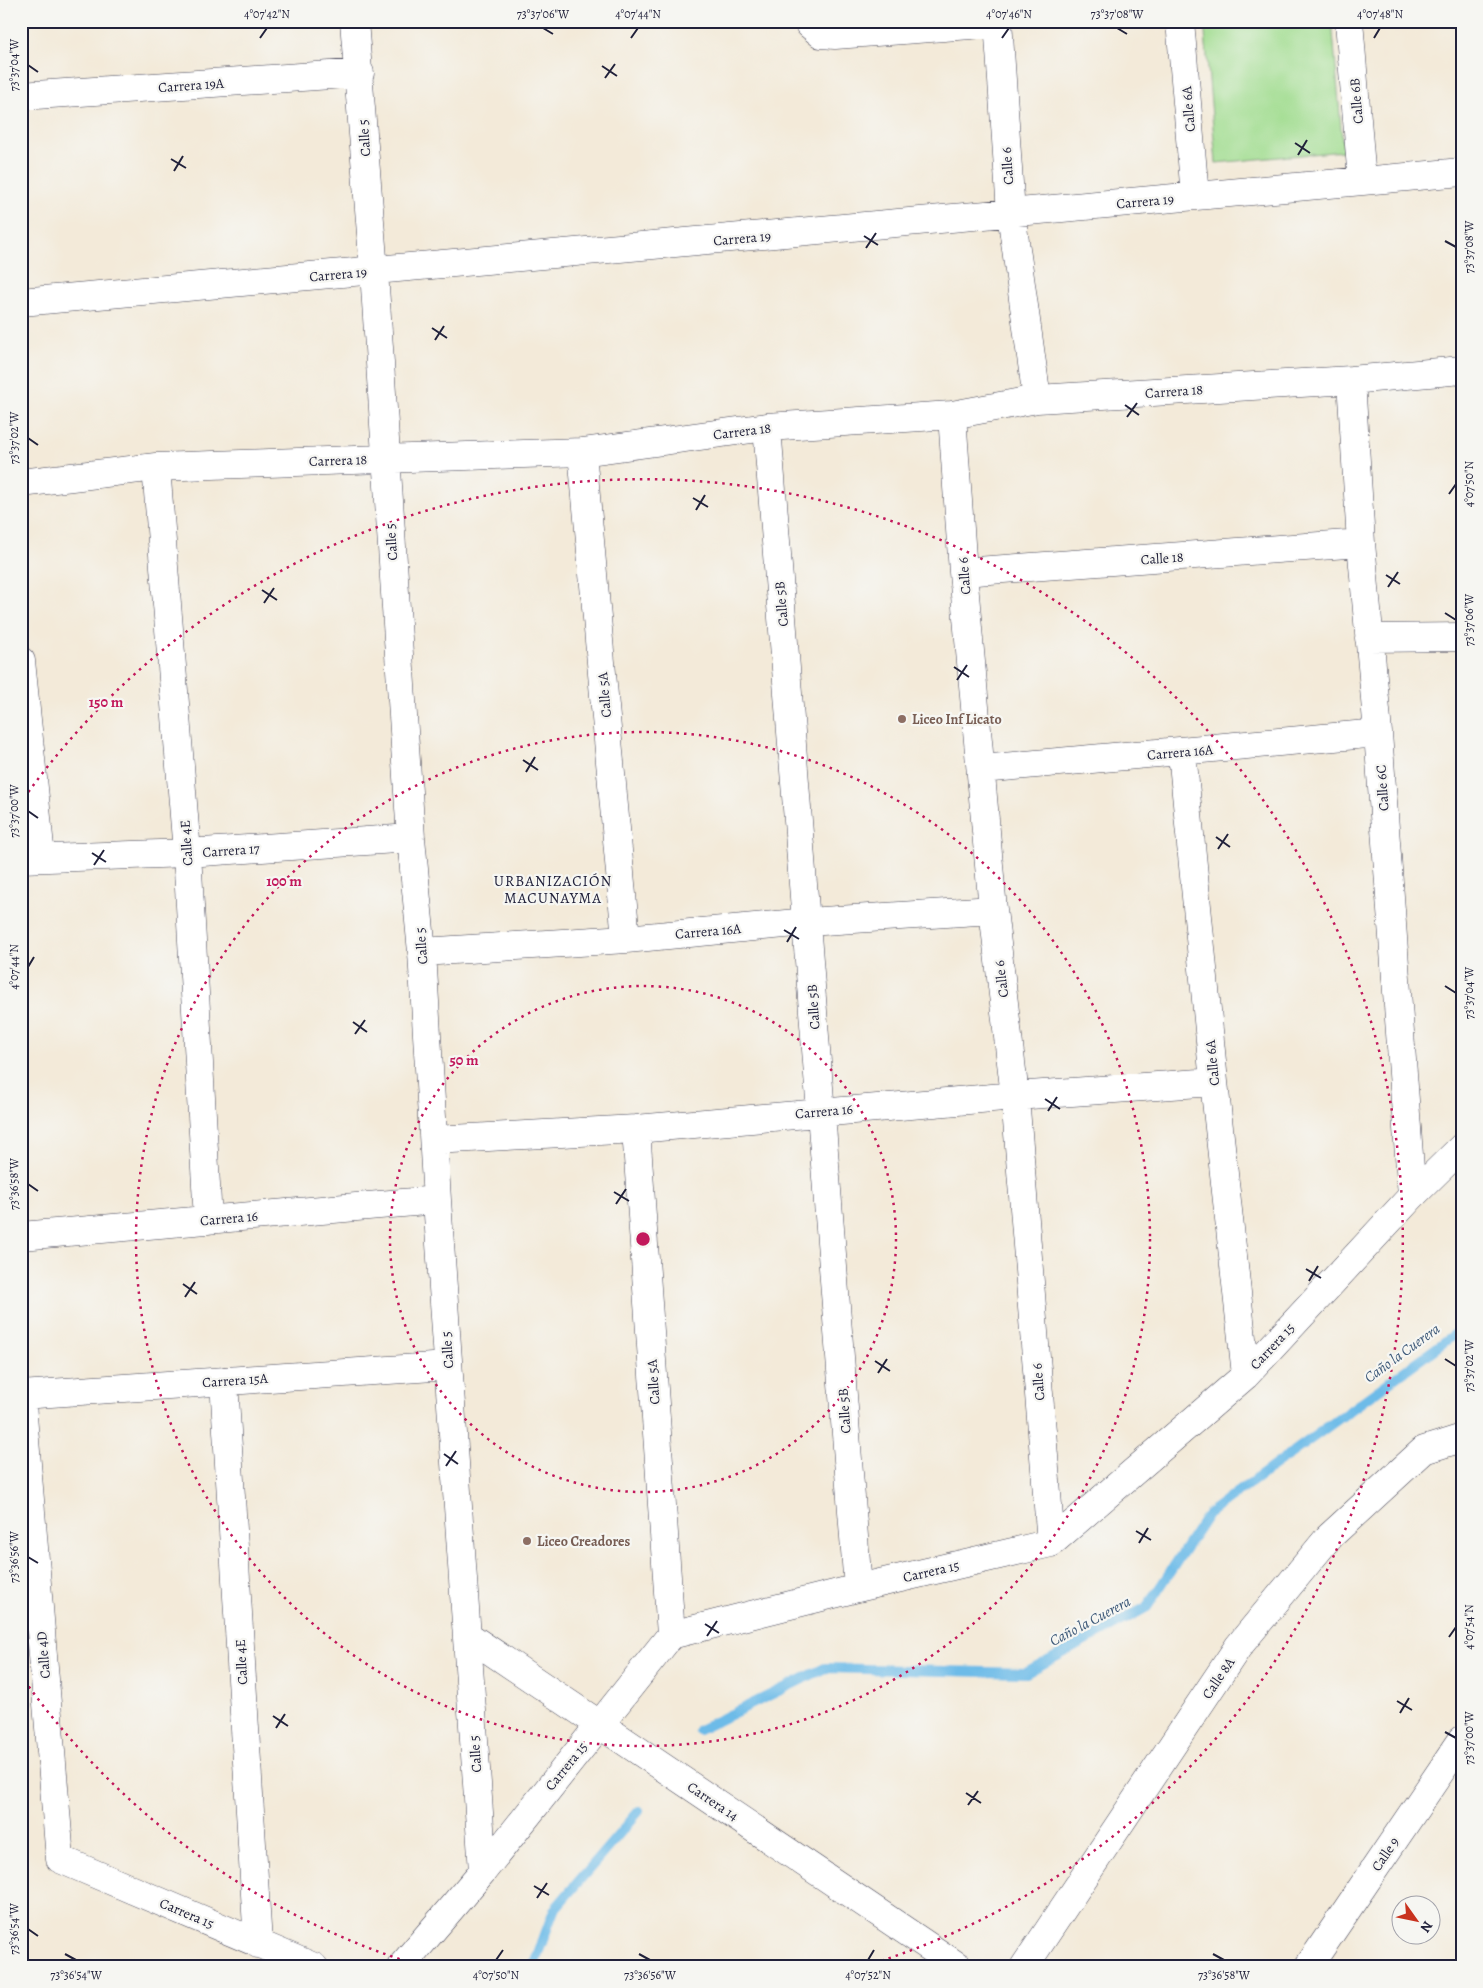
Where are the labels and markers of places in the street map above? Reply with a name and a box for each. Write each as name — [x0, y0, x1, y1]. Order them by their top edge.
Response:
place label: Liceo Inf Licato — [912, 710, 1002, 729]
marker: Liceo Inf Licato — [896, 713, 908, 725]
centre of rings — [634, 1230, 652, 1248]
place label: Liceo Creadores — [537, 1532, 631, 1551]
marker: Liceo Creadores — [521, 1535, 533, 1547]

